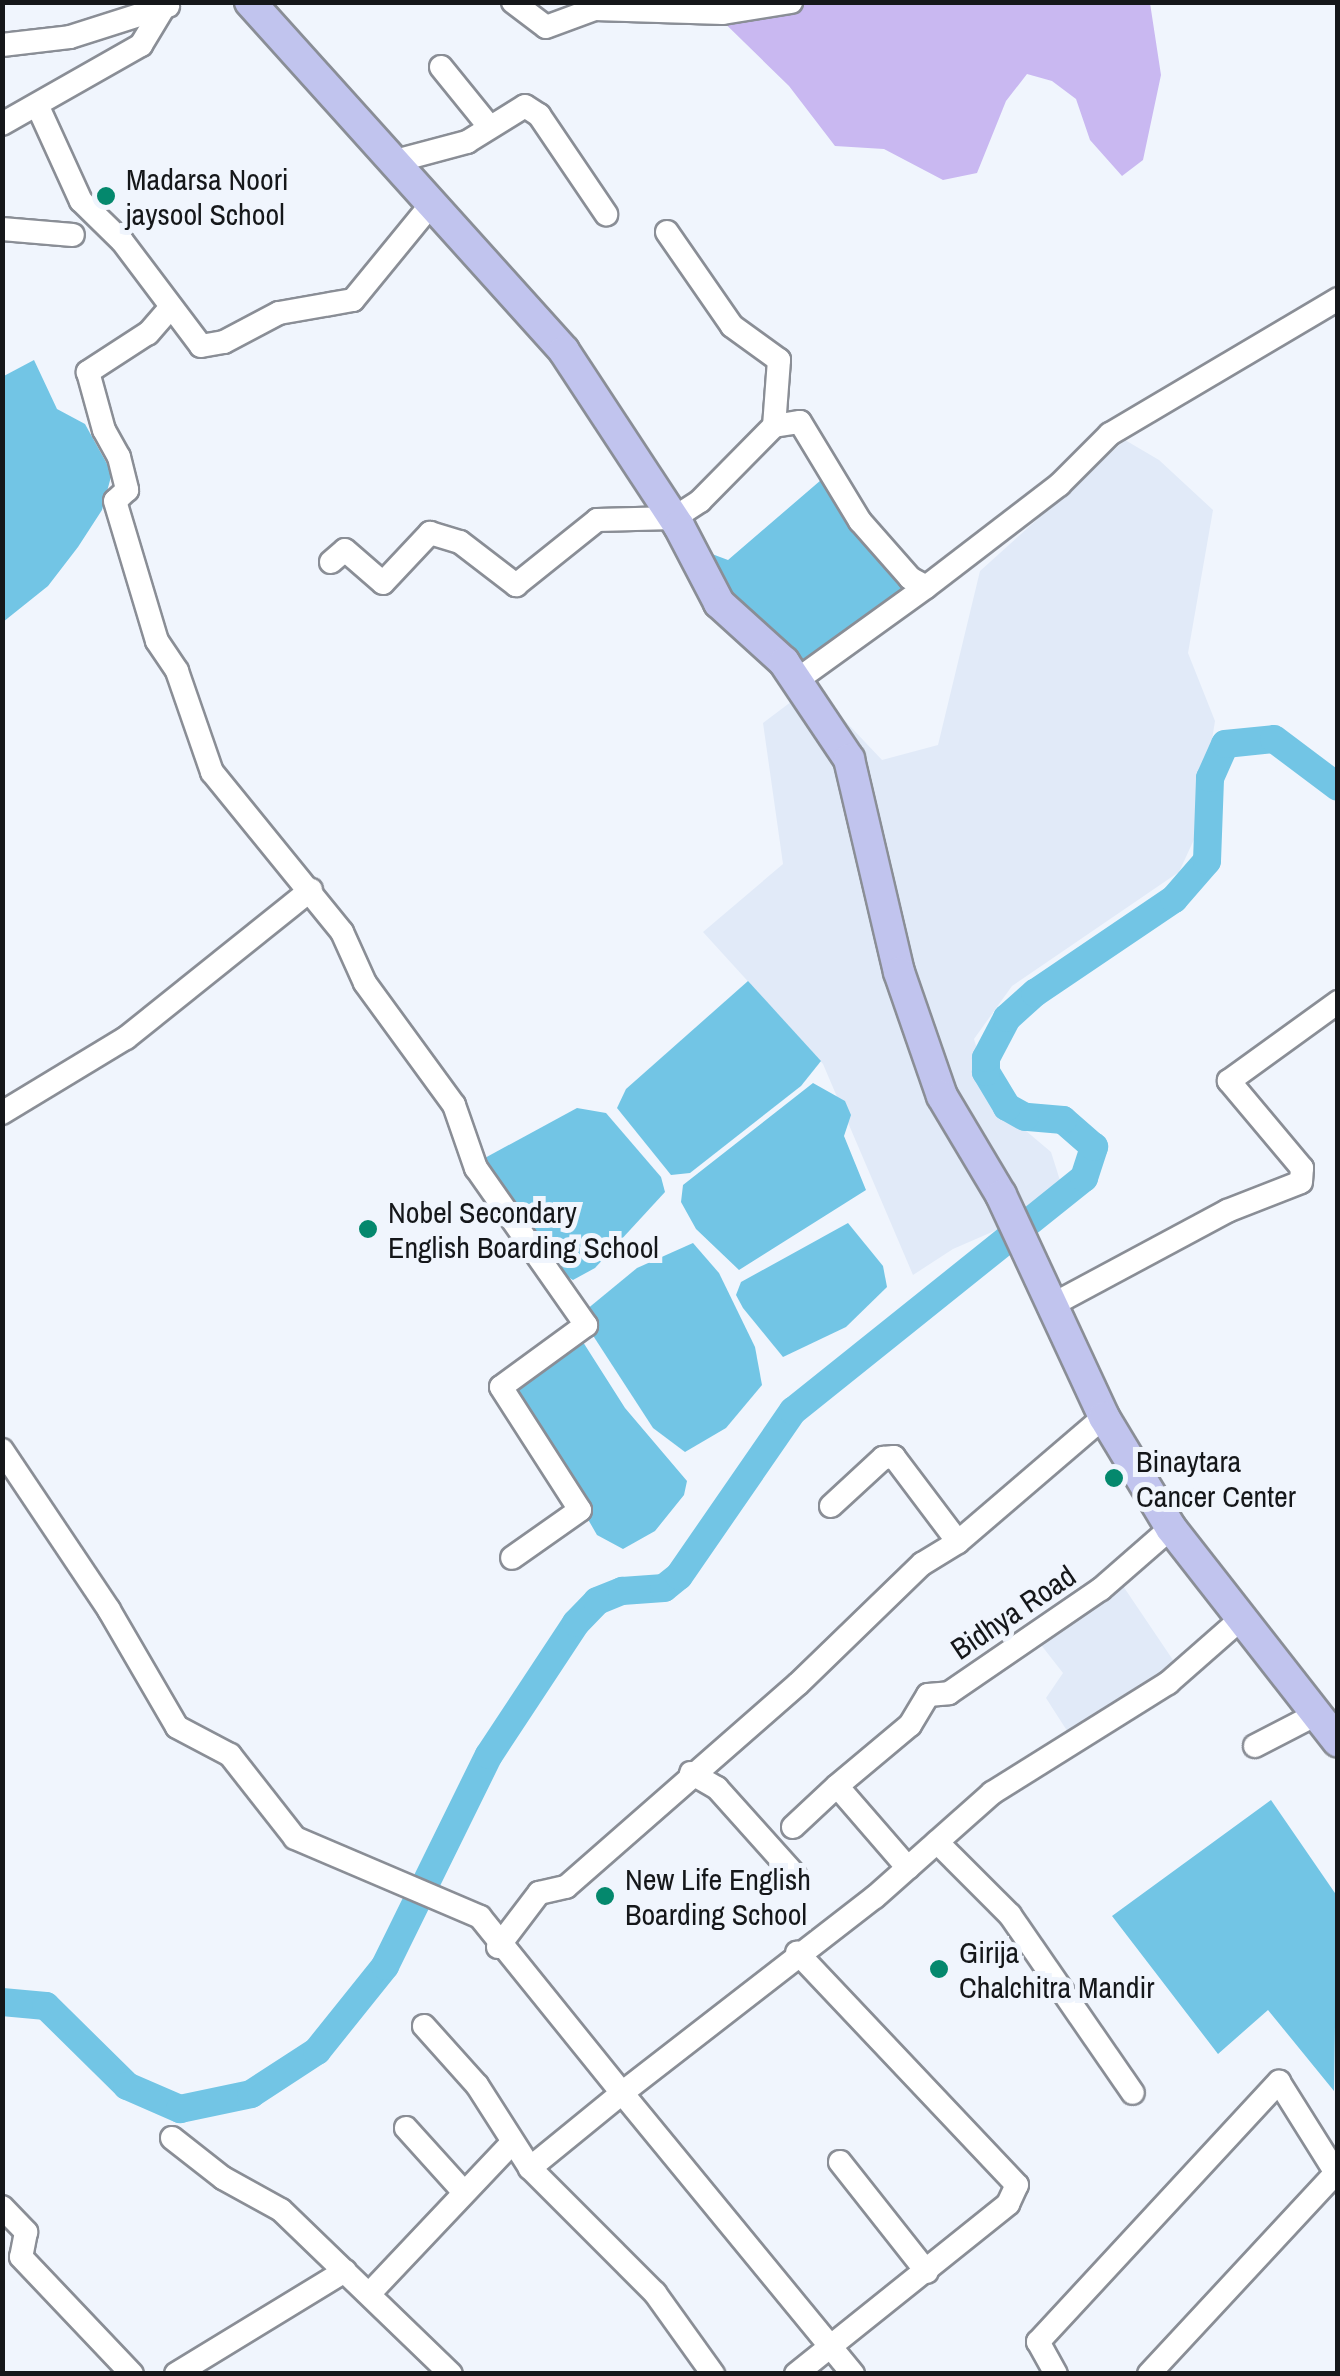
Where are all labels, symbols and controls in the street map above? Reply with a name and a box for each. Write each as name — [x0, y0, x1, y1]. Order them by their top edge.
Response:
place label: Madarsa Noori jaysool School — [126, 161, 289, 232]
marker: Madarsa Noori jaysool School — [95, 185, 117, 207]
place label: Nobel Secondary English Boarding School — [388, 1194, 659, 1264]
marker: Nobel Secondary English Boarding School — [357, 1218, 379, 1240]
place label: Binaytara Cancer Center — [1136, 1443, 1296, 1514]
marker: Binaytara Cancer Center — [1101, 1465, 1127, 1491]
street label: Bidhya Road — [944, 1557, 1082, 1667]
place label: New Life English Boarding School — [625, 1861, 811, 1932]
marker: New Life English Boarding School — [594, 1885, 616, 1907]
place label: Girija Chalchitra Mandir — [959, 1934, 1155, 2004]
marker: Girija Chalchitra Mandir — [928, 1958, 950, 1980]

